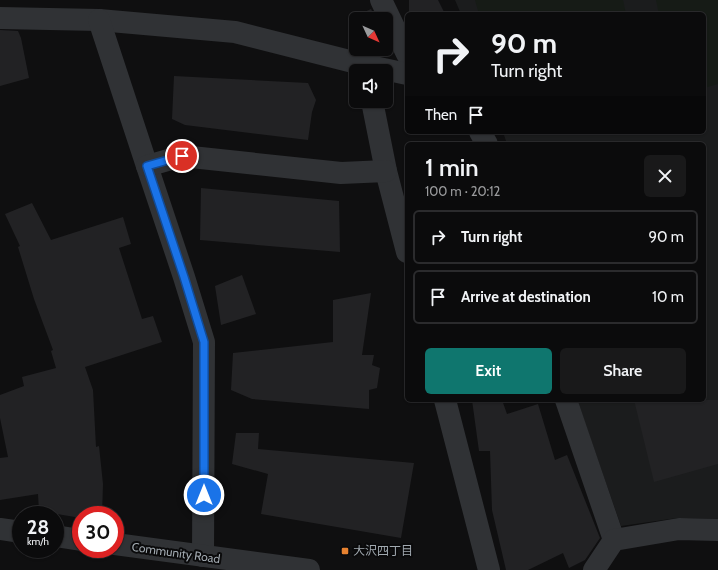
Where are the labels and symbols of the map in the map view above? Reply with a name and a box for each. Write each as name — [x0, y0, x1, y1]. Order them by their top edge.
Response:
north arrow — [349, 12, 393, 56]
pin — [165, 139, 199, 173]
position arrow — [183, 474, 225, 516]
speed limit sign: 30 — [72, 506, 124, 558]
street label: Community Road — [131, 539, 221, 566]
place label: 大沢四丁目 — [353, 543, 413, 558]
marker: 大沢四丁目 — [340, 546, 350, 556]

